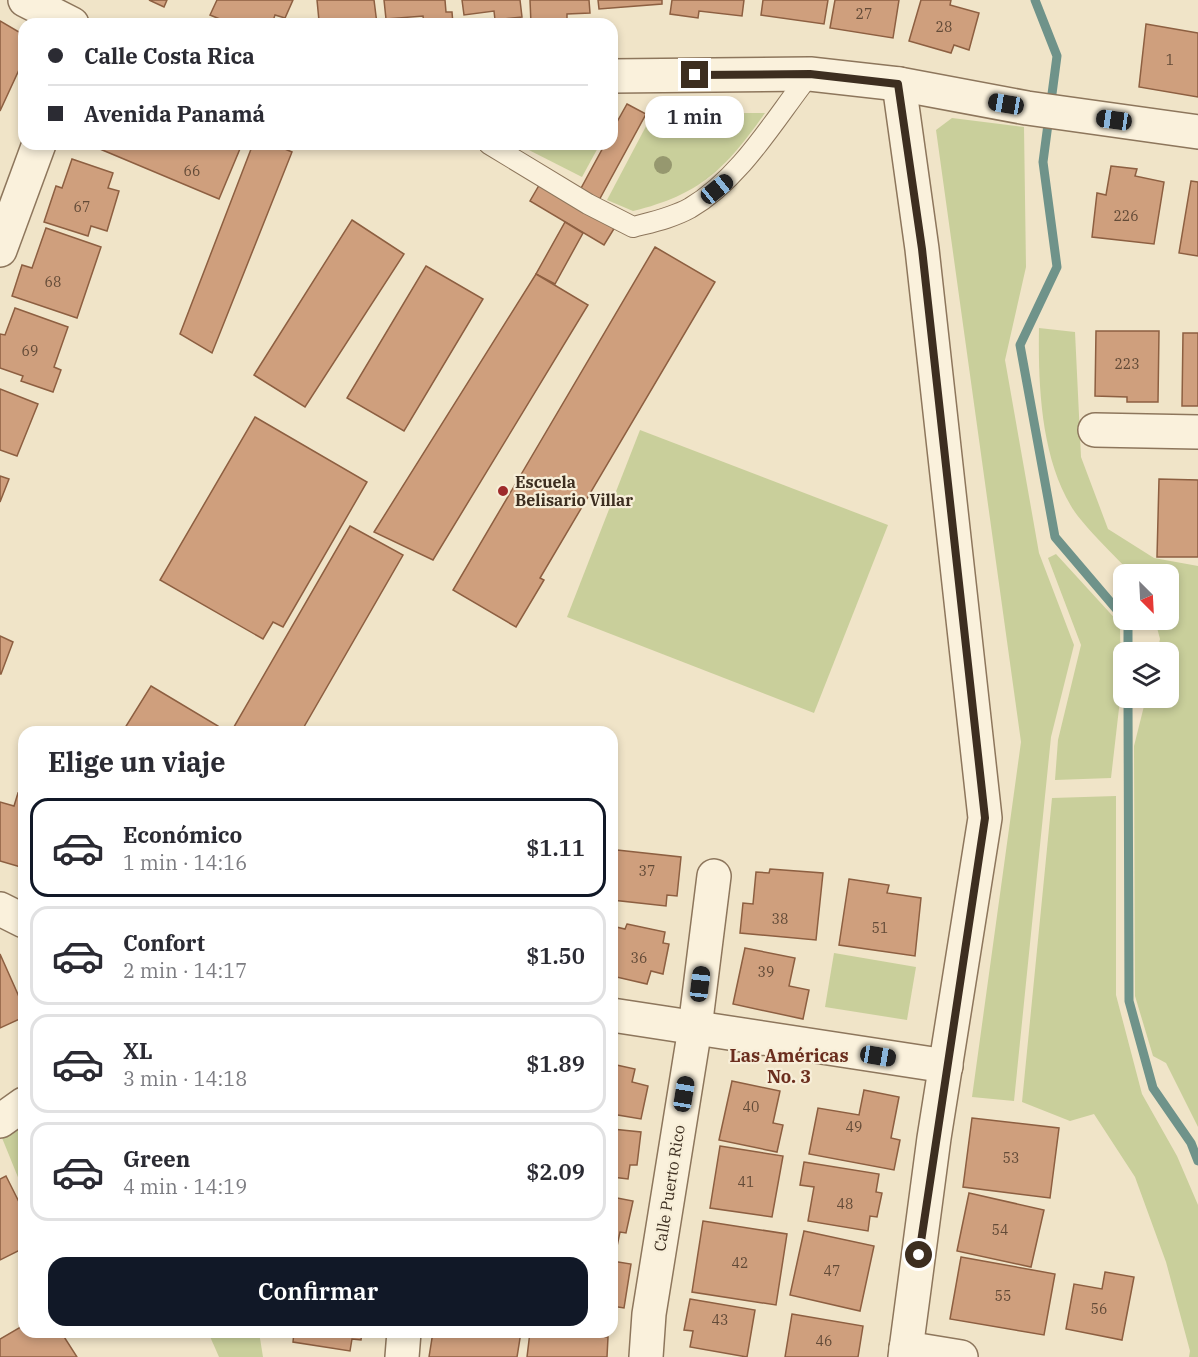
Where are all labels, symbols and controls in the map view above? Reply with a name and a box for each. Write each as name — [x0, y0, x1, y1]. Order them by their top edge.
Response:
house number: 27 — [856, 5, 872, 23]
house number: 28 — [936, 18, 952, 36]
text: Calle Costa Rica — [84, 41, 255, 70]
house number: 1 — [1166, 51, 1174, 69]
route end — [681, 61, 708, 88]
car — [987, 92, 1025, 116]
callout: 1 min — [646, 96, 744, 138]
text: Avenida Panamá — [84, 99, 265, 128]
text: 1 min — [667, 103, 722, 130]
car — [1095, 109, 1133, 131]
house number: 66 — [184, 162, 200, 180]
car — [697, 171, 737, 207]
house number: 67 — [74, 198, 90, 216]
house number: 226 — [1113, 207, 1139, 225]
house number: 68 — [45, 273, 61, 291]
house number: 69 — [22, 342, 38, 360]
house number: 223 — [1114, 355, 1140, 373]
place label: Escuela Belisario Villar — [515, 472, 633, 510]
marker: Escuela Belisario Villar — [496, 484, 510, 498]
north arrow — [1113, 564, 1179, 630]
map controls — [1113, 564, 1179, 708]
button: layers — [1113, 642, 1179, 708]
text: Elige un viaje — [48, 744, 226, 779]
text: Económico — [123, 820, 242, 849]
icon: car — [51, 821, 105, 875]
text: $1.11 — [526, 833, 585, 862]
text: 1 min · 14:16 — [123, 849, 247, 876]
house number: 37 — [639, 862, 655, 880]
house number: 38 — [772, 910, 788, 928]
house number: 51 — [872, 919, 888, 937]
text: Confort — [123, 928, 205, 957]
icon: car — [51, 929, 105, 983]
text: $1.50 — [526, 941, 585, 970]
house number: 36 — [631, 949, 647, 967]
text: 2 min · 14:17 — [123, 957, 247, 984]
house number: 39 — [758, 963, 774, 981]
car — [689, 965, 711, 1003]
text: XL — [123, 1036, 153, 1065]
icon: car — [51, 1037, 105, 1091]
district label: Las Américas No. 3 — [729, 1044, 849, 1088]
car — [859, 1044, 897, 1068]
text: $1.89 — [526, 1049, 585, 1078]
text: 3 min · 14:18 — [123, 1065, 247, 1092]
car — [672, 1075, 696, 1113]
house number: 40 — [743, 1098, 759, 1116]
house number: 49 — [846, 1118, 862, 1136]
street label: Calle Puerto Rico — [649, 1123, 689, 1253]
text: Green — [123, 1144, 190, 1173]
icon: car — [51, 1145, 105, 1199]
house number: 53 — [1003, 1149, 1019, 1167]
text: $2.09 — [526, 1157, 585, 1186]
text: 4 min · 14:19 — [123, 1173, 247, 1200]
house number: 41 — [738, 1173, 754, 1191]
house number: 48 — [837, 1195, 853, 1213]
house number: 54 — [992, 1221, 1008, 1239]
route start — [905, 1241, 932, 1268]
house number: 42 — [732, 1254, 748, 1272]
button: Confirmar — [48, 1257, 588, 1326]
house number: 47 — [824, 1262, 840, 1280]
house number: 55 — [995, 1287, 1011, 1305]
house number: 56 — [1091, 1300, 1107, 1318]
house number: 43 — [712, 1311, 728, 1329]
house number: 46 — [816, 1332, 832, 1350]

